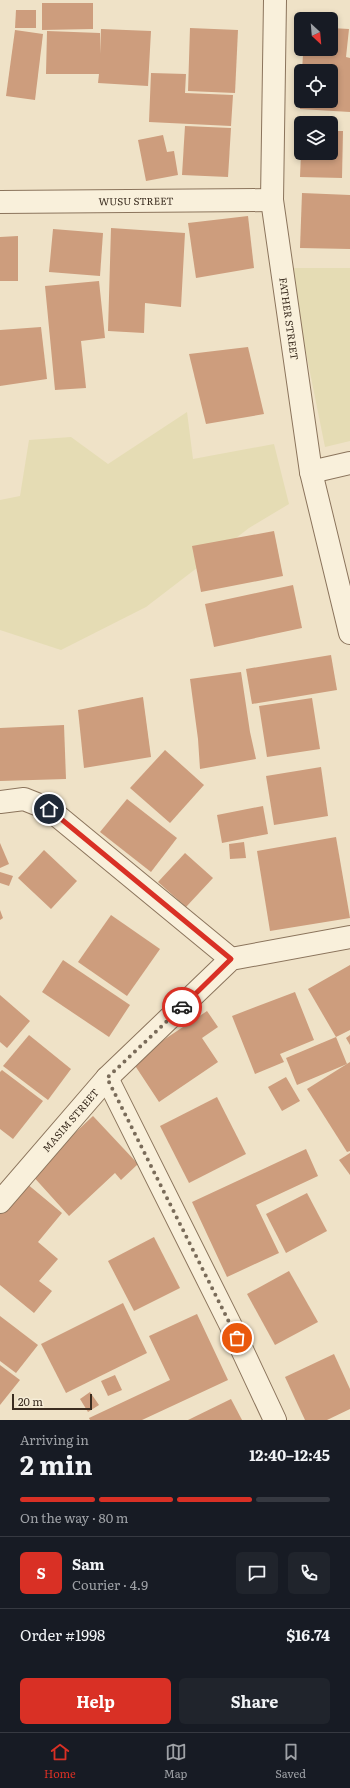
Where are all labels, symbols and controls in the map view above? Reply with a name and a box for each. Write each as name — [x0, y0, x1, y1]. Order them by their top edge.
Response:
north arrow — [294, 12, 338, 56]
map controls — [294, 12, 338, 160]
button: locate — [294, 64, 338, 108]
button: layers — [294, 116, 338, 160]
street label: WUSU STREET — [98, 193, 174, 208]
street label: FATHER STREET — [276, 276, 303, 361]
pin — [32, 792, 66, 826]
icon: home — [38, 798, 60, 820]
courier — [162, 987, 202, 1027]
icon: car — [171, 996, 193, 1018]
street label: MASIM STREET — [38, 1085, 102, 1155]
pin — [220, 1321, 254, 1355]
icon: bag — [226, 1327, 248, 1349]
scale bar — [12, 1392, 92, 1411]
text: 20 m — [18, 1393, 43, 1409]
text: Arriving in — [20, 1430, 89, 1449]
text: 12:40–12:45 — [249, 1443, 330, 1466]
text: 2 min — [20, 1444, 93, 1483]
text: On the way · 80 m — [20, 1508, 128, 1527]
text: Sam — [72, 1552, 105, 1575]
button: chat — [236, 1552, 278, 1594]
button: phone — [288, 1552, 330, 1594]
text: S — [36, 1561, 46, 1584]
text: Courier · 4.9 — [72, 1575, 148, 1594]
text: Order #1998 — [20, 1623, 105, 1646]
text: $16.74 — [286, 1623, 330, 1646]
button: Help — [20, 1678, 171, 1724]
button: Share — [179, 1678, 330, 1724]
tab: Home — [44, 1741, 76, 1781]
tab: Map — [164, 1741, 187, 1781]
tab: Saved — [275, 1741, 306, 1781]

